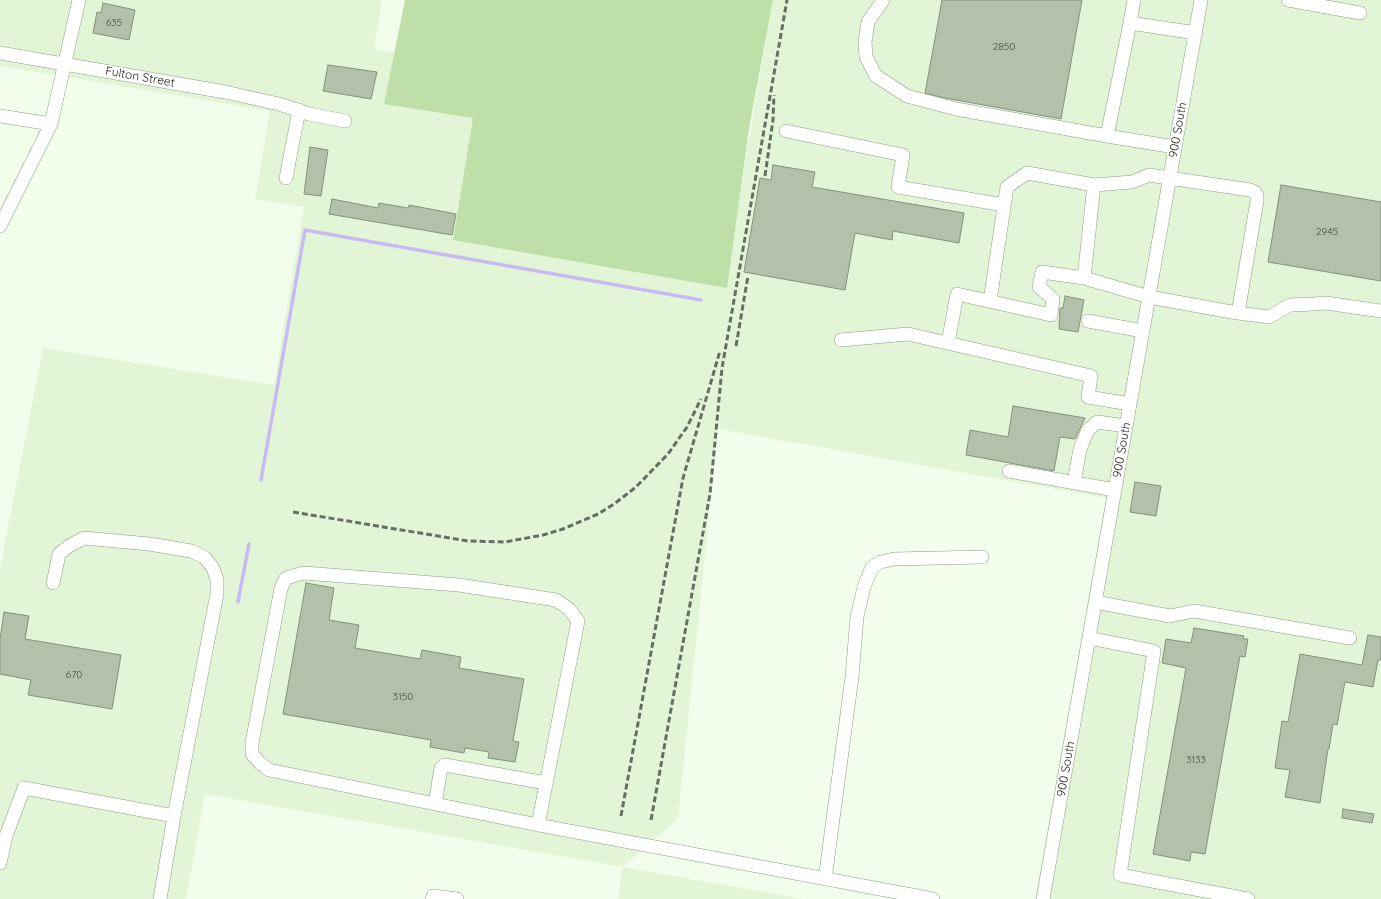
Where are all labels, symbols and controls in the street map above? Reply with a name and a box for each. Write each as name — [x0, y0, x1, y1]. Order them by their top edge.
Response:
house number: 635 — [106, 17, 122, 29]
house number: 2850 — [993, 41, 1015, 53]
street label: Fulton Street — [104, 64, 176, 90]
street label: 900 South — [1166, 101, 1190, 159]
house number: 2945 — [1316, 226, 1338, 238]
street label: 900 South — [1110, 421, 1134, 479]
house number: 670 — [66, 669, 82, 681]
house number: 3150 — [393, 691, 413, 703]
street label: 900 South — [1054, 740, 1078, 798]
house number: 3133 — [1186, 754, 1206, 766]

